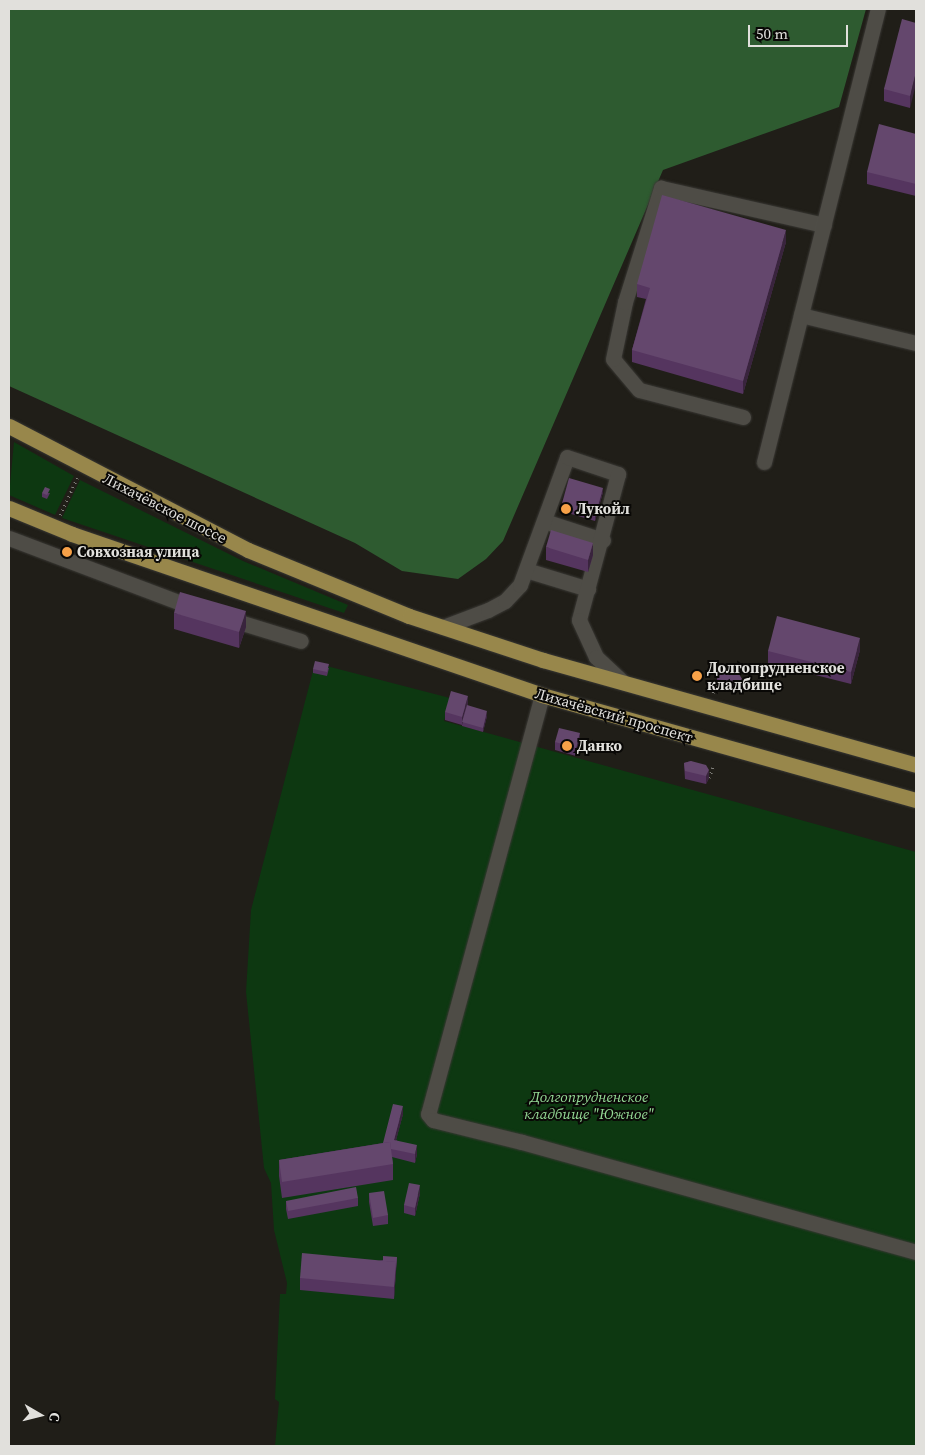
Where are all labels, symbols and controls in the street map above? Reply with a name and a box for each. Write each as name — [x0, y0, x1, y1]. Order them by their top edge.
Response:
scale bar — [750, 15, 850, 47]
text: 50 m — [756, 23, 788, 44]
street label: Лихачёвское шоссе — [100, 469, 230, 547]
place label: Лукойл — [576, 500, 630, 518]
marker: Лукойл — [560, 503, 572, 515]
place label: Совхозная улица — [77, 543, 199, 561]
marker: Совхозная улица — [61, 546, 73, 558]
place label: Долгопрудненское кладбище — [707, 658, 845, 693]
marker: Долгопрудненское кладбище — [691, 670, 703, 682]
street label: Лихачёвский проспект — [533, 684, 695, 746]
place label: Данко — [577, 737, 622, 755]
marker: Данко — [561, 740, 573, 752]
park label: Долгопрудненское кладбище "Южное" — [524, 1087, 654, 1122]
north arrow — [15, 1390, 65, 1440]
text: С — [44, 1411, 65, 1423]

